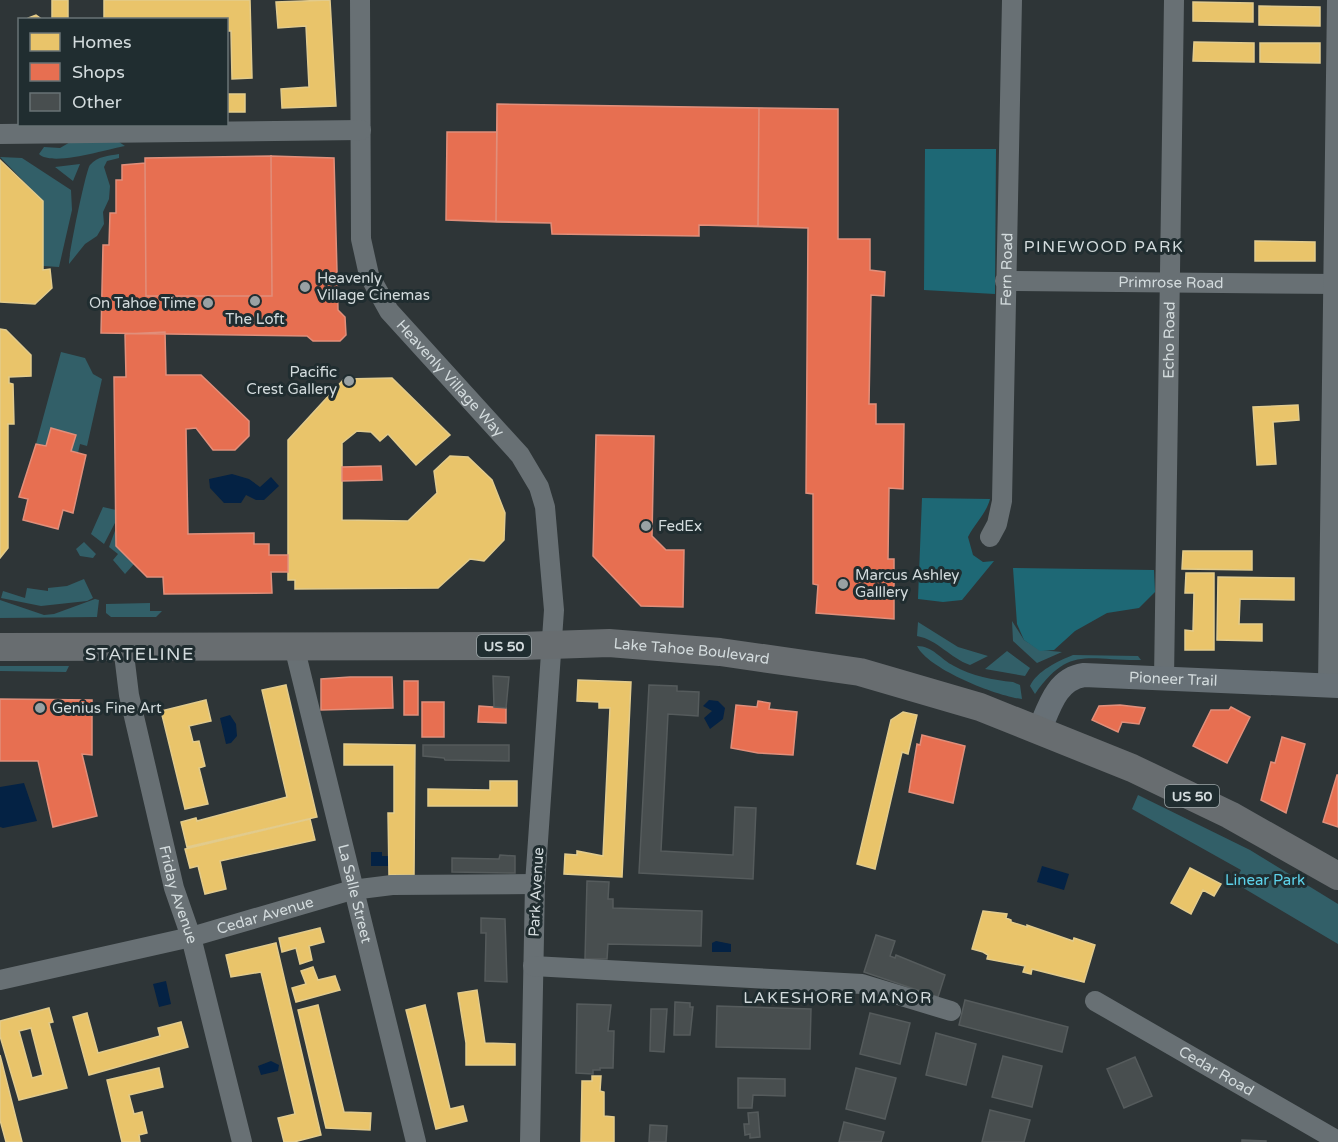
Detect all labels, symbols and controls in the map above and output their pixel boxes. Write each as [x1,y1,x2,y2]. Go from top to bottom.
legend [18,18,228,126]
text: Homes [72,31,132,53]
text: Shops [72,61,125,83]
text: Other [72,91,122,113]
street label: Fern Road [997,232,1016,306]
district label: PINEWOOD PARK [1024,237,1184,257]
place label: Heavenly Village Cinemas [317,269,430,304]
street label: Primrose Road [1118,273,1224,292]
marker: Heavenly Village Cinemas [298,280,312,294]
place label: On Tahoe Time [89,294,196,312]
marker: The Loft [248,294,262,308]
marker: On Tahoe Time [201,296,215,310]
street label: Echo Road [1159,301,1179,379]
place label: The Loft [225,310,285,328]
street label: Heavenly Village Way [392,316,508,441]
place label: Pacific Crest Gallery [246,363,337,398]
marker: Pacific Crest Gallery [342,374,356,388]
place label: FedEx [658,517,702,535]
marker: FedEx [639,519,653,533]
place label: Marcus Ashley Galllery [855,566,959,601]
marker: Marcus Ashley Galllery [836,577,850,591]
street label: Lake Tahoe Boulevard [613,634,771,668]
road number: US 50 [477,635,531,657]
district label: STATELINE [85,643,195,665]
street label: Pioneer Trail [1129,668,1218,690]
place label: Genius Fine Art [52,699,162,717]
marker: Genius Fine Art [33,701,47,715]
road number: US 50 [1165,785,1219,807]
street label: La Salle Street [334,842,376,945]
street label: Friday Avenue [155,844,201,945]
street label: Park Avenue [525,847,547,937]
park label: Linear Park [1225,871,1305,889]
street label: Cedar Avenue [215,893,316,938]
district label: LAKESHORE MANOR [743,988,933,1008]
street label: Cedar Road [1175,1042,1257,1100]

